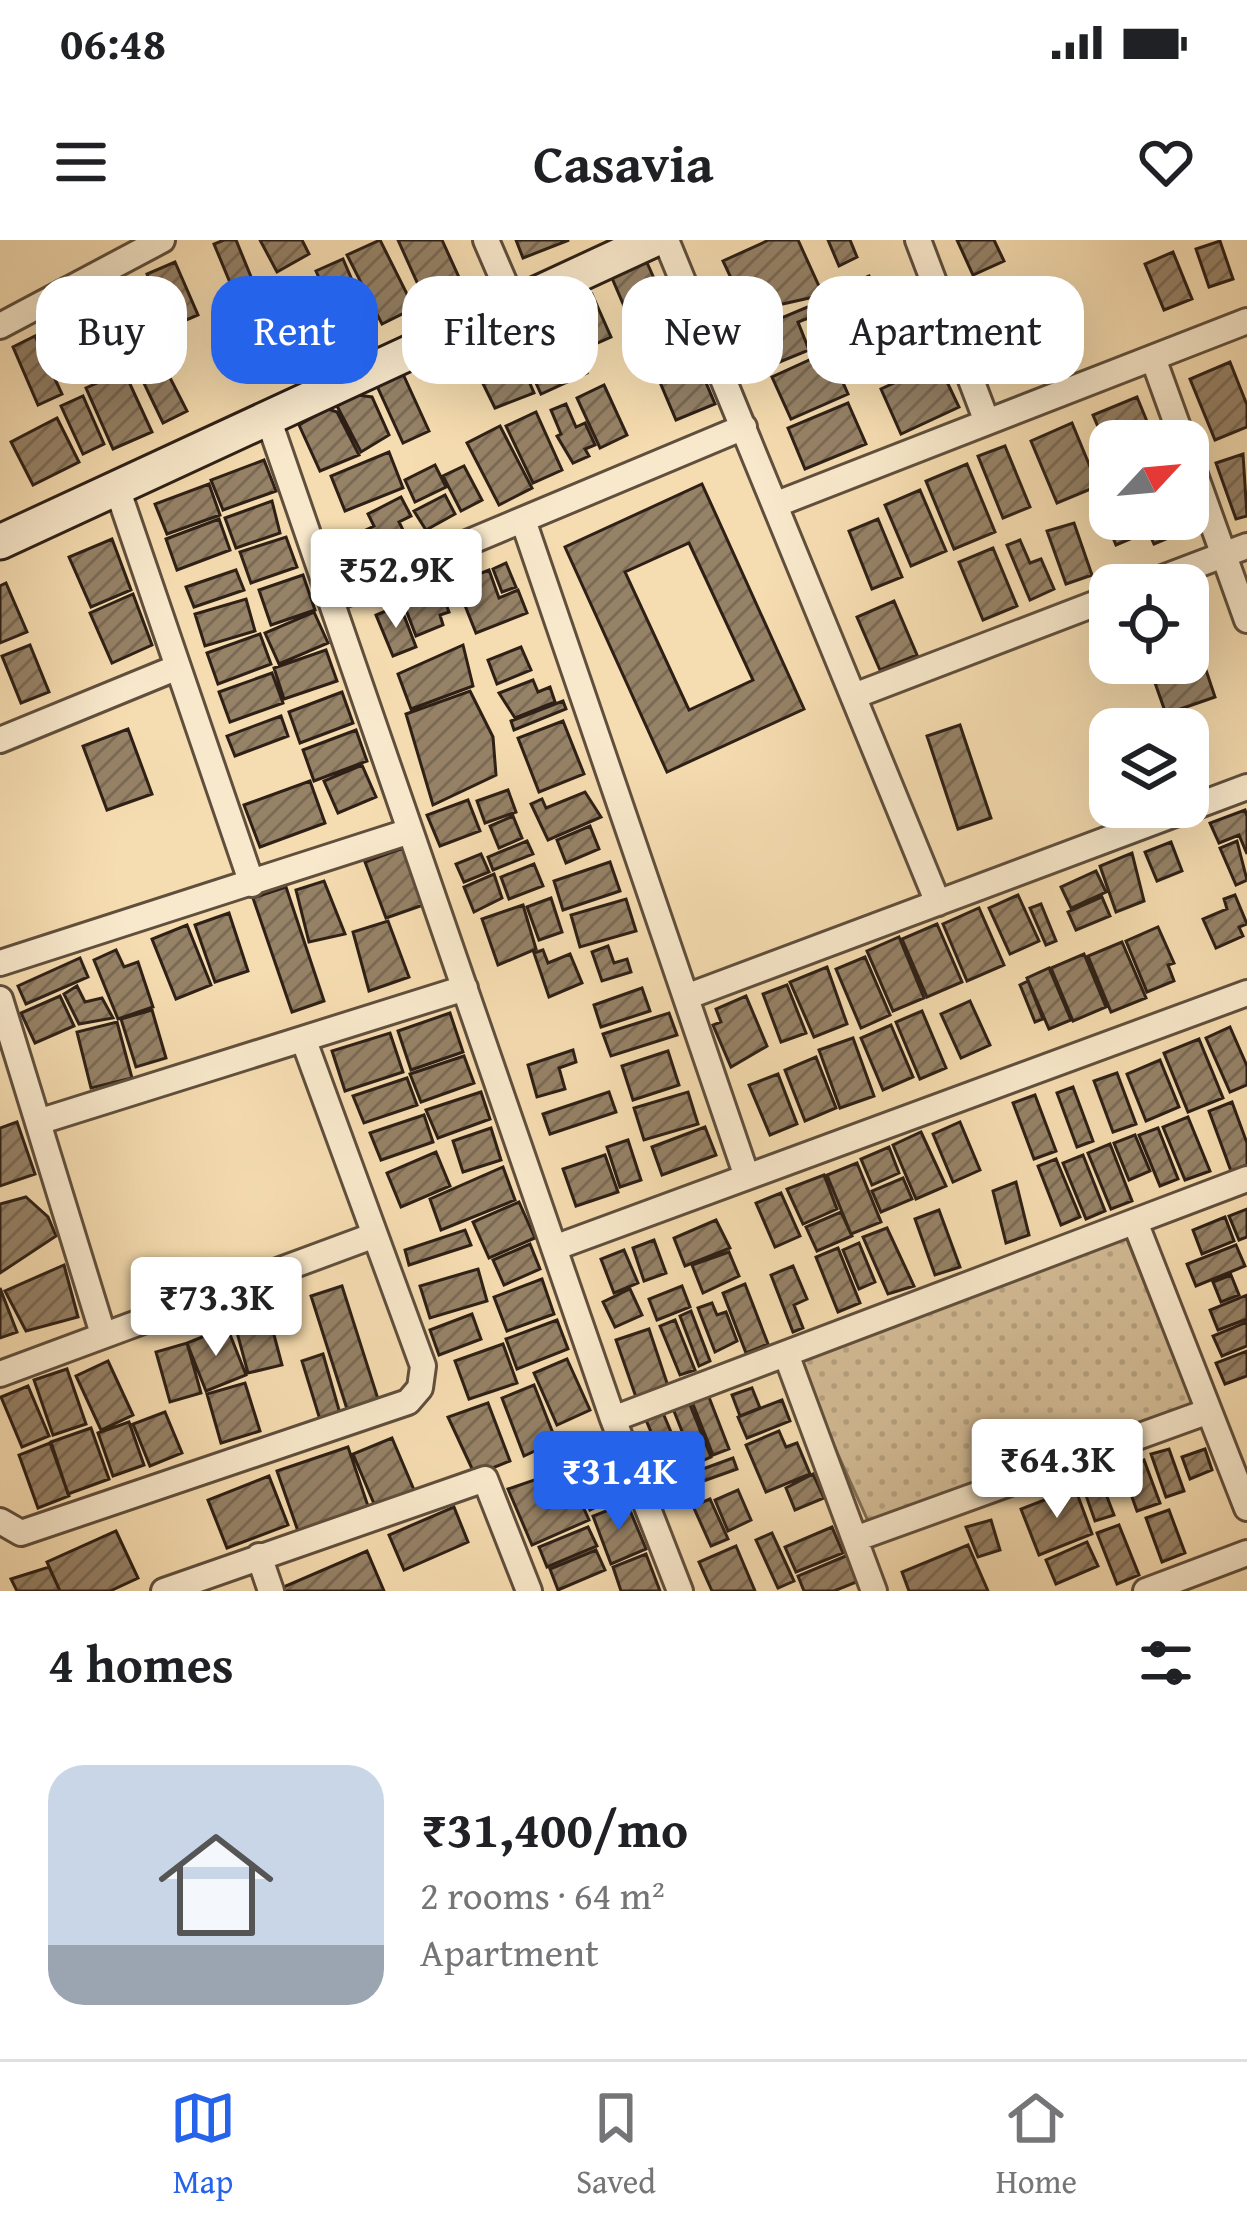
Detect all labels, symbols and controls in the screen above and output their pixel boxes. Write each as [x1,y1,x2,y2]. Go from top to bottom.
text: 06:48 [60,10,166,75]
text: Casavia [533,123,714,202]
icon: menu [48,129,114,195]
icon: heart [1133,129,1199,195]
chip: Buy [36,276,187,384]
chip: Rent [211,276,378,384]
chip: Filters [402,276,598,384]
chip: New [622,276,783,384]
chip: Apartment [807,276,1084,384]
north arrow [1089,420,1209,540]
map controls [1089,420,1209,828]
pin: ₹52.9K [298,529,494,631]
text: ₹52.9K [338,539,454,596]
button: locate [1089,564,1209,684]
button: layers [1089,708,1209,828]
pin: ₹73.3K [118,1257,314,1359]
text: ₹73.3K [158,1267,274,1324]
pin: ₹64.3K [959,1419,1155,1521]
text: ₹64.3K [999,1429,1115,1486]
pin: ₹31.4K [521,1431,717,1533]
text: ₹31.4K [561,1441,677,1498]
text: 4 homes [48,1626,234,1701]
icon: filters [1133,1630,1199,1696]
text: ₹31,400/mo [420,1791,688,1866]
icon: home [144,1813,288,1957]
text: 2 rooms · 64 m² [420,1866,665,1923]
text: Apartment [420,1923,599,1980]
tab: Map [170,2085,236,2205]
tab: Saved [576,2085,656,2205]
tab: Home [996,2085,1077,2205]

